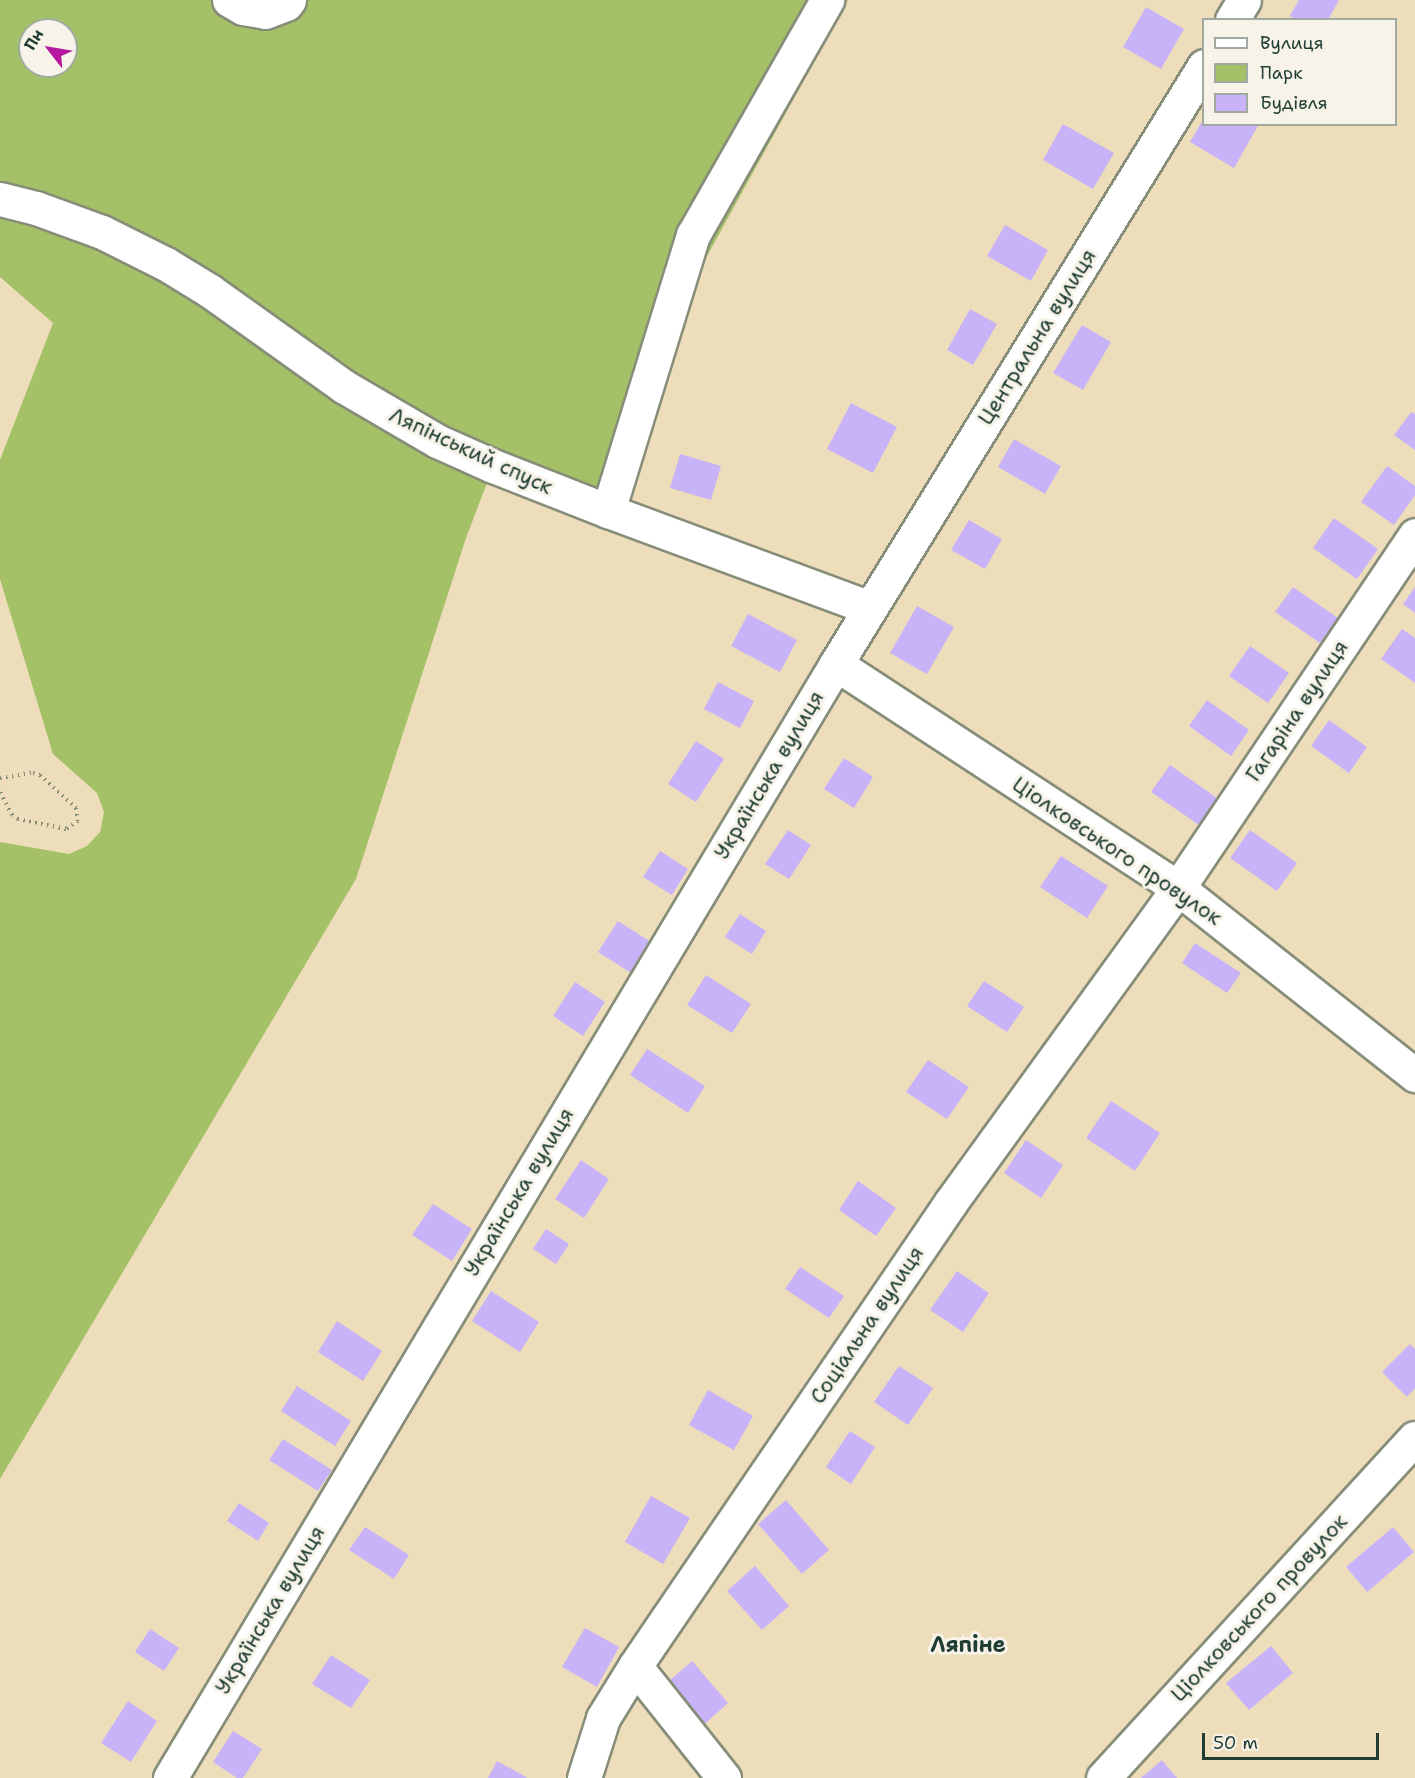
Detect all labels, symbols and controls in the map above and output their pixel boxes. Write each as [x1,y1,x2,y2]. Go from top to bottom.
north arrow [18,18,78,78]
legend [1202,18,1397,126]
text: Пн [19,25,48,54]
text: Вулиця [1260,31,1324,55]
text: Парк [1260,61,1303,85]
text: Будівля [1260,91,1328,115]
street label: Центральна вулиця [973,244,1101,430]
street label: Ляпінський спуск [385,402,557,500]
street label: Гагаріна вулиця [1240,636,1354,786]
street label: Українська вулиця [709,686,829,864]
street label: Ціолковського провулок [1008,771,1226,931]
street label: Українська вулиця [459,1103,579,1281]
street label: Соціальна вулиця [805,1241,929,1409]
street label: Ціолковського провулок [1166,1509,1352,1707]
street label: Українська вулиця [210,1521,330,1699]
district label: Ляпіне [930,1632,1006,1658]
scale bar [1205,1721,1382,1759]
text: 50 m [1213,1731,1258,1755]

